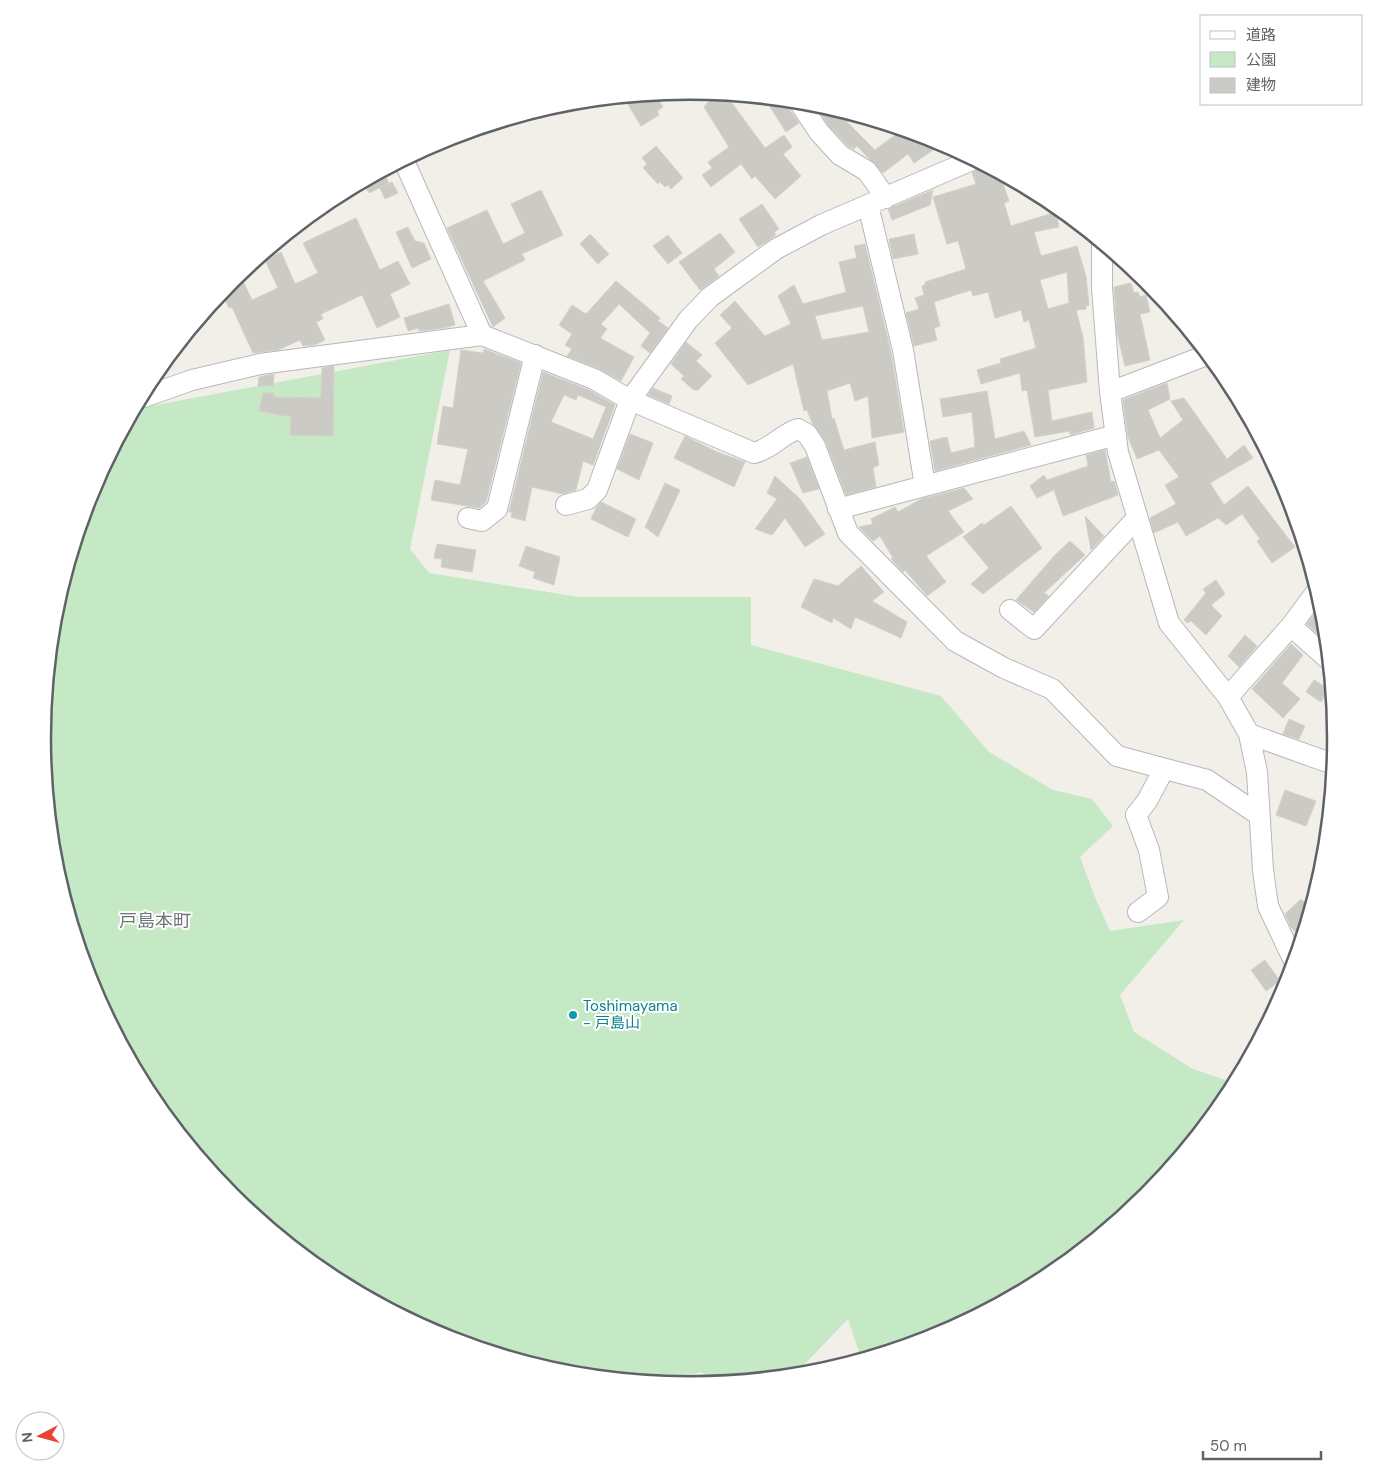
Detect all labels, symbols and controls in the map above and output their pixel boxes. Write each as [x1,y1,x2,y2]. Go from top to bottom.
legend [1200,15,1363,105]
text: 道路 [1246,25,1276,45]
text: 公園 [1246,50,1276,70]
text: 建物 [1246,75,1276,95]
district label: 戸島本町 [119,909,191,933]
place label: Toshimayama - 戸島山 [583,996,678,1033]
marker: Toshimayama - 戸島山 [567,1009,579,1021]
north arrow [15,1411,65,1461]
scale bar [1203,1428,1320,1460]
text: N [18,1431,37,1443]
text: 50 m [1210,1436,1247,1456]

